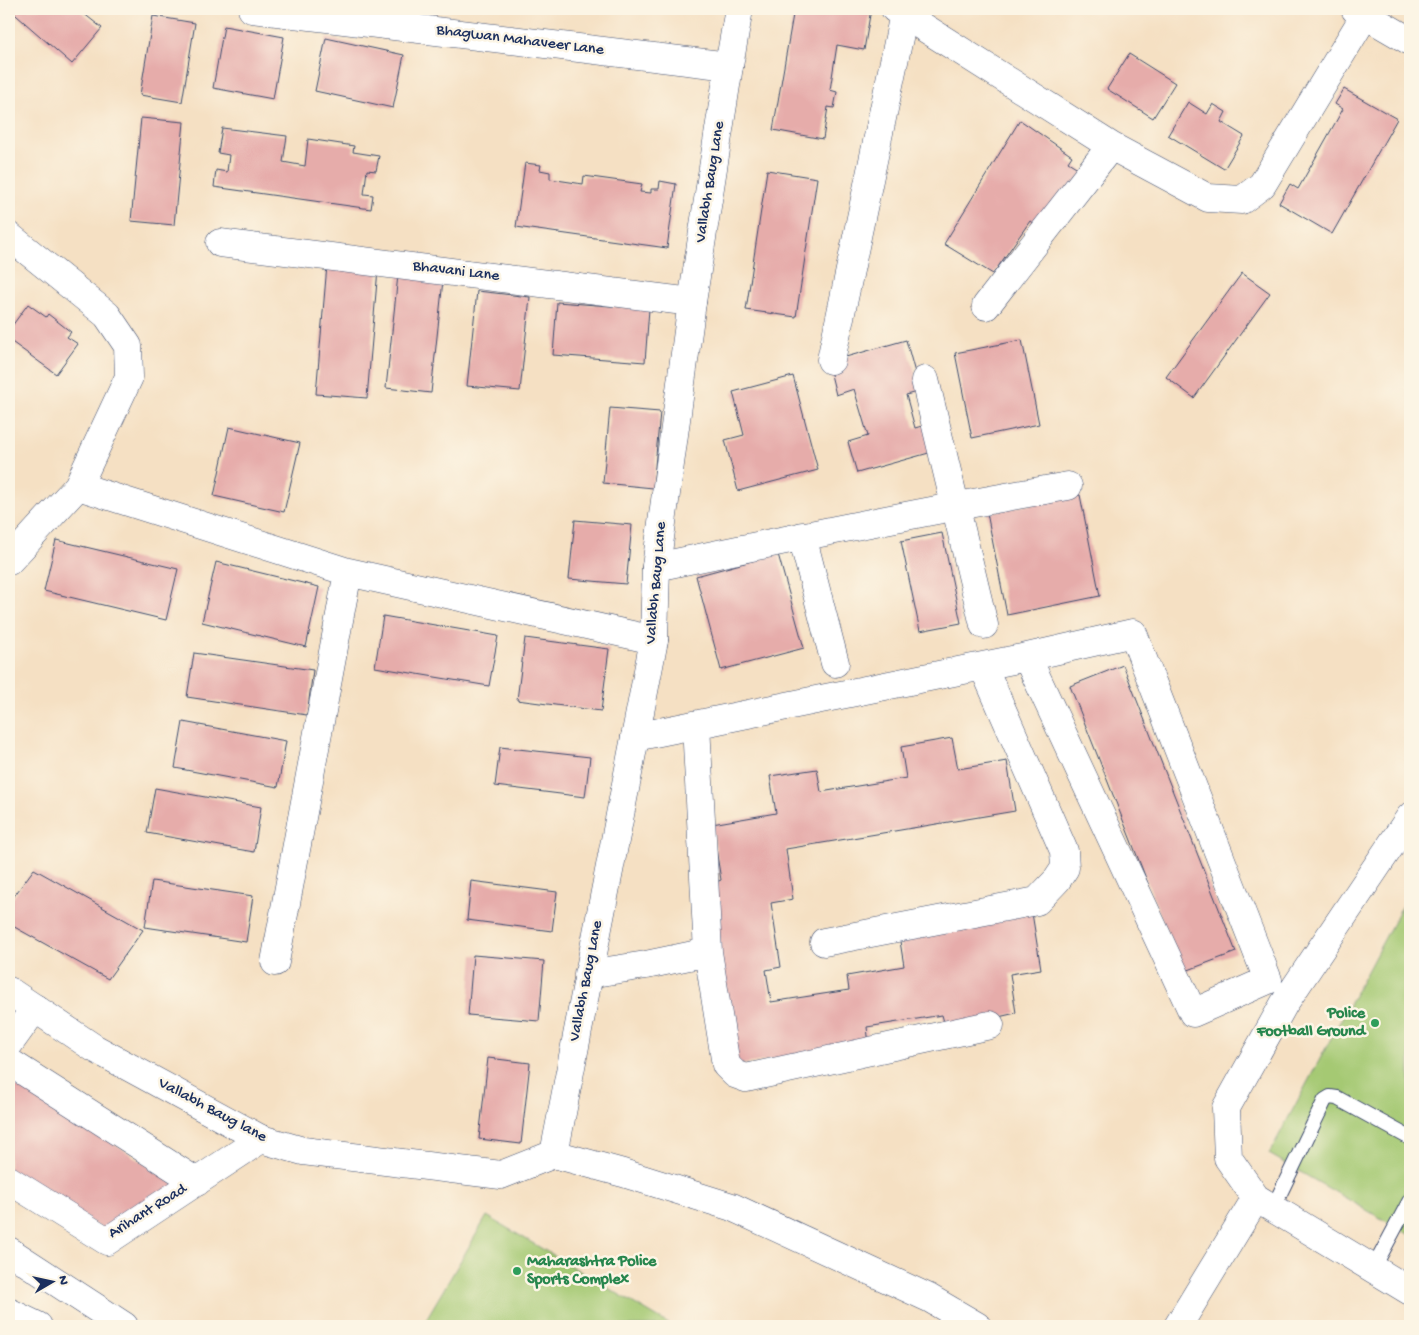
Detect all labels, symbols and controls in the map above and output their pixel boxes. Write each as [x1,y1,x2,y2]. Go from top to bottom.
street label: Bhagwan Mahaveer Lane [434,21,606,61]
street label: Vallabh Baug Lane [692,119,730,245]
street label: Bhavani Lane [411,257,501,287]
street label: Vallabh Baug Lane [642,520,672,646]
street label: Vallabh Baug Lane [566,918,608,1044]
place label: Police Football Ground [1256,1005,1367,1042]
marker: Police Football Ground [1369,1017,1381,1029]
street label: Vallabh Baug lane [154,1074,270,1148]
street label: Arihant Road [105,1180,192,1244]
place label: Maharashtra Police Sports Complex [527,1253,657,1290]
north arrow [28,1258,78,1308]
marker: Maharashtra Police Sports Complex [511,1265,523,1277]
text: N [53,1275,71,1286]

